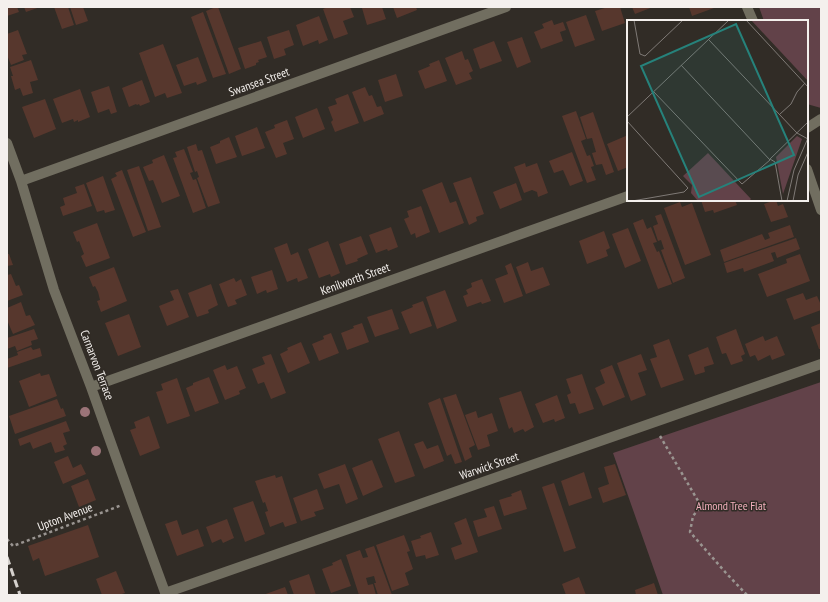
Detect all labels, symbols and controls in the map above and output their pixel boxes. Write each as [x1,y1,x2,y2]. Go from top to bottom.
inset map [627,20,808,201]
street label: Swansea Street [226,63,292,99]
street label: Kenilworth Street [318,259,392,298]
street label: Carnarvon Terrace [77,328,118,402]
street label: Warwick Street [457,448,521,483]
park label: Almond Tree Flat [696,498,767,513]
street label: Upton Avenue [35,499,94,534]

